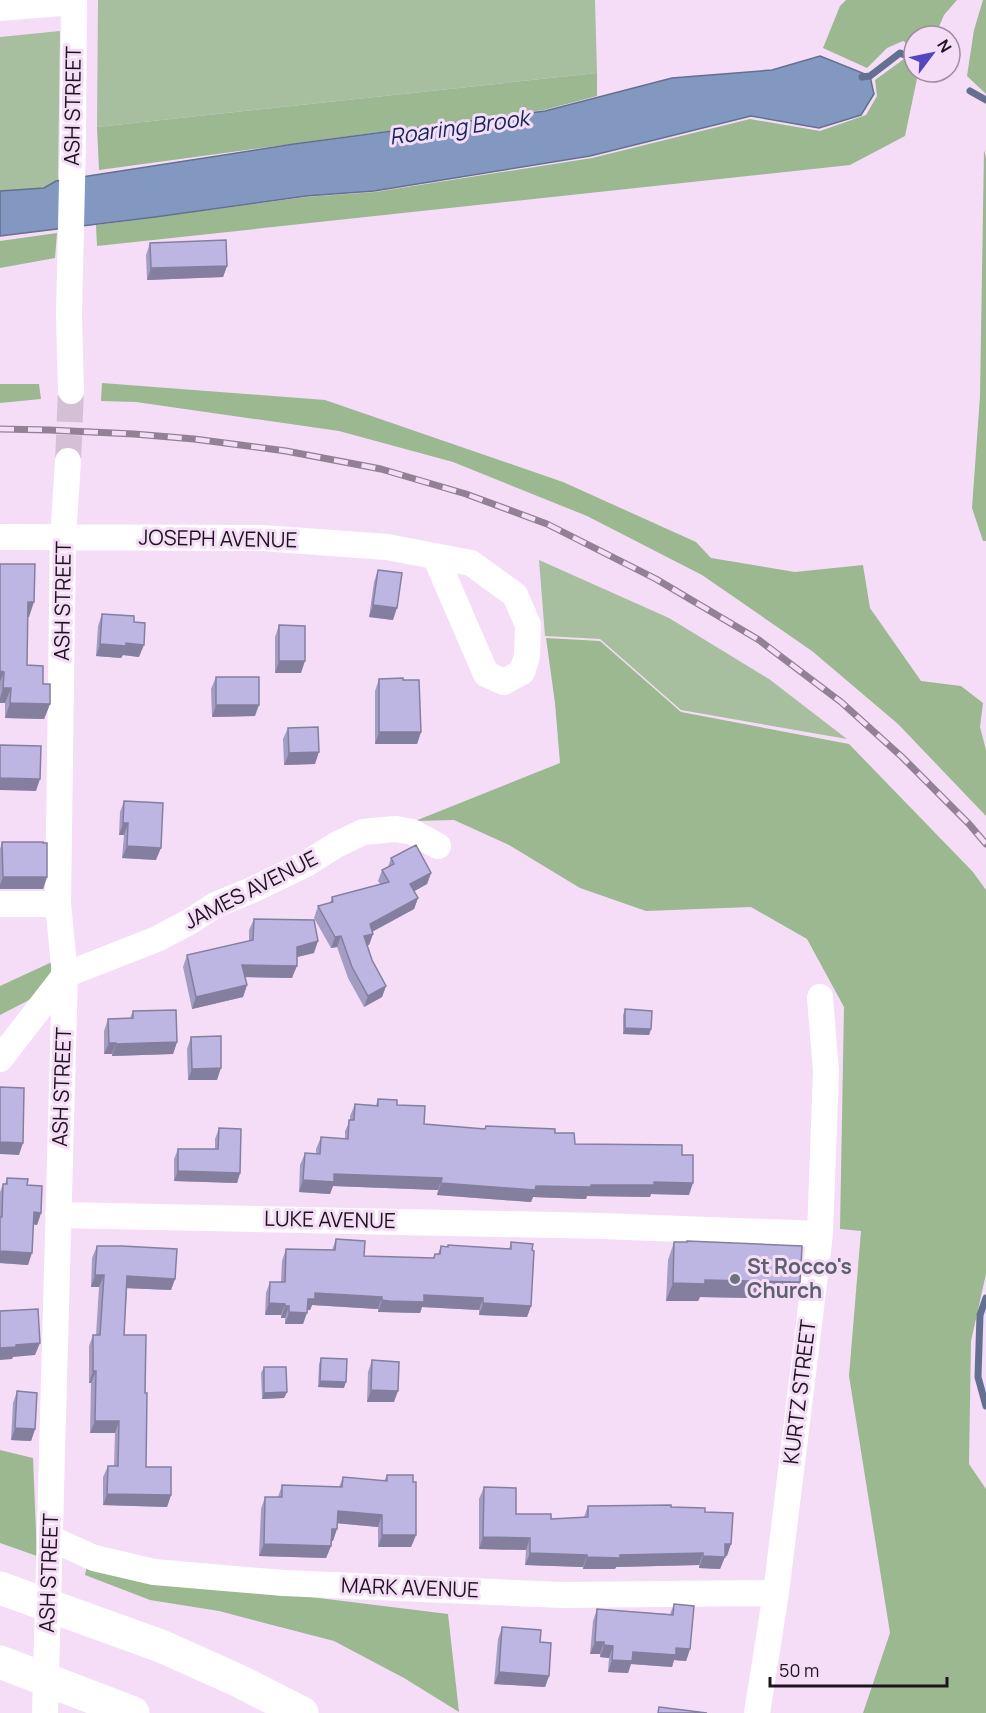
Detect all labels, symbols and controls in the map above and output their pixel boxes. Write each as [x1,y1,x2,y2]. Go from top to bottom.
north arrow [902,24,962,84]
text: N [932,35,957,57]
street label: ASH STREET [57,45,87,166]
water label: Roaring Brook [387,102,534,152]
street label: JOSEPH AVENUE [138,523,298,553]
street label: ASH STREET [47,540,77,661]
street label: JAMES AVENUE [179,843,322,935]
street label: ASH STREET [45,1026,77,1147]
street label: LUKE AVENUE [264,1204,396,1234]
place label: St Rocco's Church [747,1252,852,1304]
marker: St Rocco's Church [728,1272,742,1286]
street label: KURTZ STREET [776,1318,822,1466]
street label: ASH STREET [32,1512,64,1633]
street label: MARK AVENUE [341,1571,479,1603]
scale bar [770,1650,947,1688]
text: 50 m [779,1658,819,1682]

